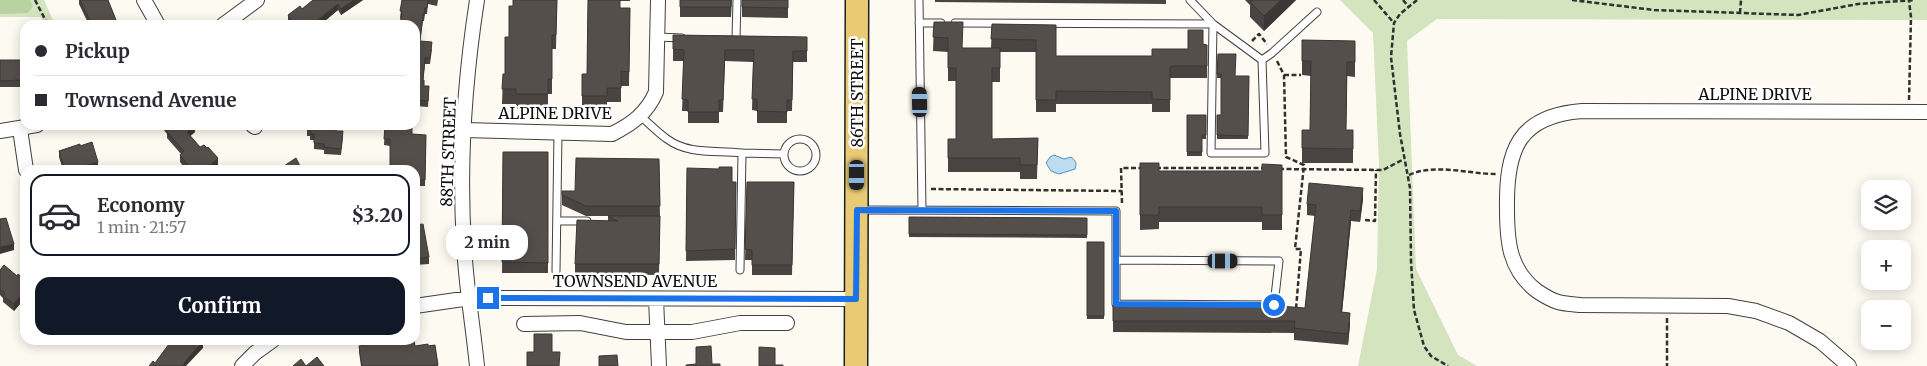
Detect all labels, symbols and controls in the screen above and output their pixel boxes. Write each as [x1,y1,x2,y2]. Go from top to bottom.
street label: 86TH STREET [847,38,867,148]
text: Pickup [65,39,130,63]
street label: ALPINE DRIVE [1697,84,1813,104]
car [912,87,927,117]
text: Townsend Avenue [65,88,236,112]
street label: 88TH STREET [436,97,460,207]
street label: ALPINE DRIVE [497,103,613,123]
car [849,160,864,190]
map controls [1861,180,1911,350]
button: layers [1861,180,1911,230]
icon: car [37,193,82,238]
text: Economy [97,193,185,217]
text: $3.20 [351,203,403,227]
text: 1 min · 21:57 [97,217,186,237]
callout: 2 min [447,226,529,260]
text: 2 min [464,232,510,252]
button: + [1861,240,1911,290]
car [1208,254,1238,269]
street label: TOWNSEND AVENUE [553,271,718,291]
button: Confirm [35,277,405,335]
route end [477,287,499,309]
route start [1263,294,1285,316]
button: − [1861,300,1911,350]

